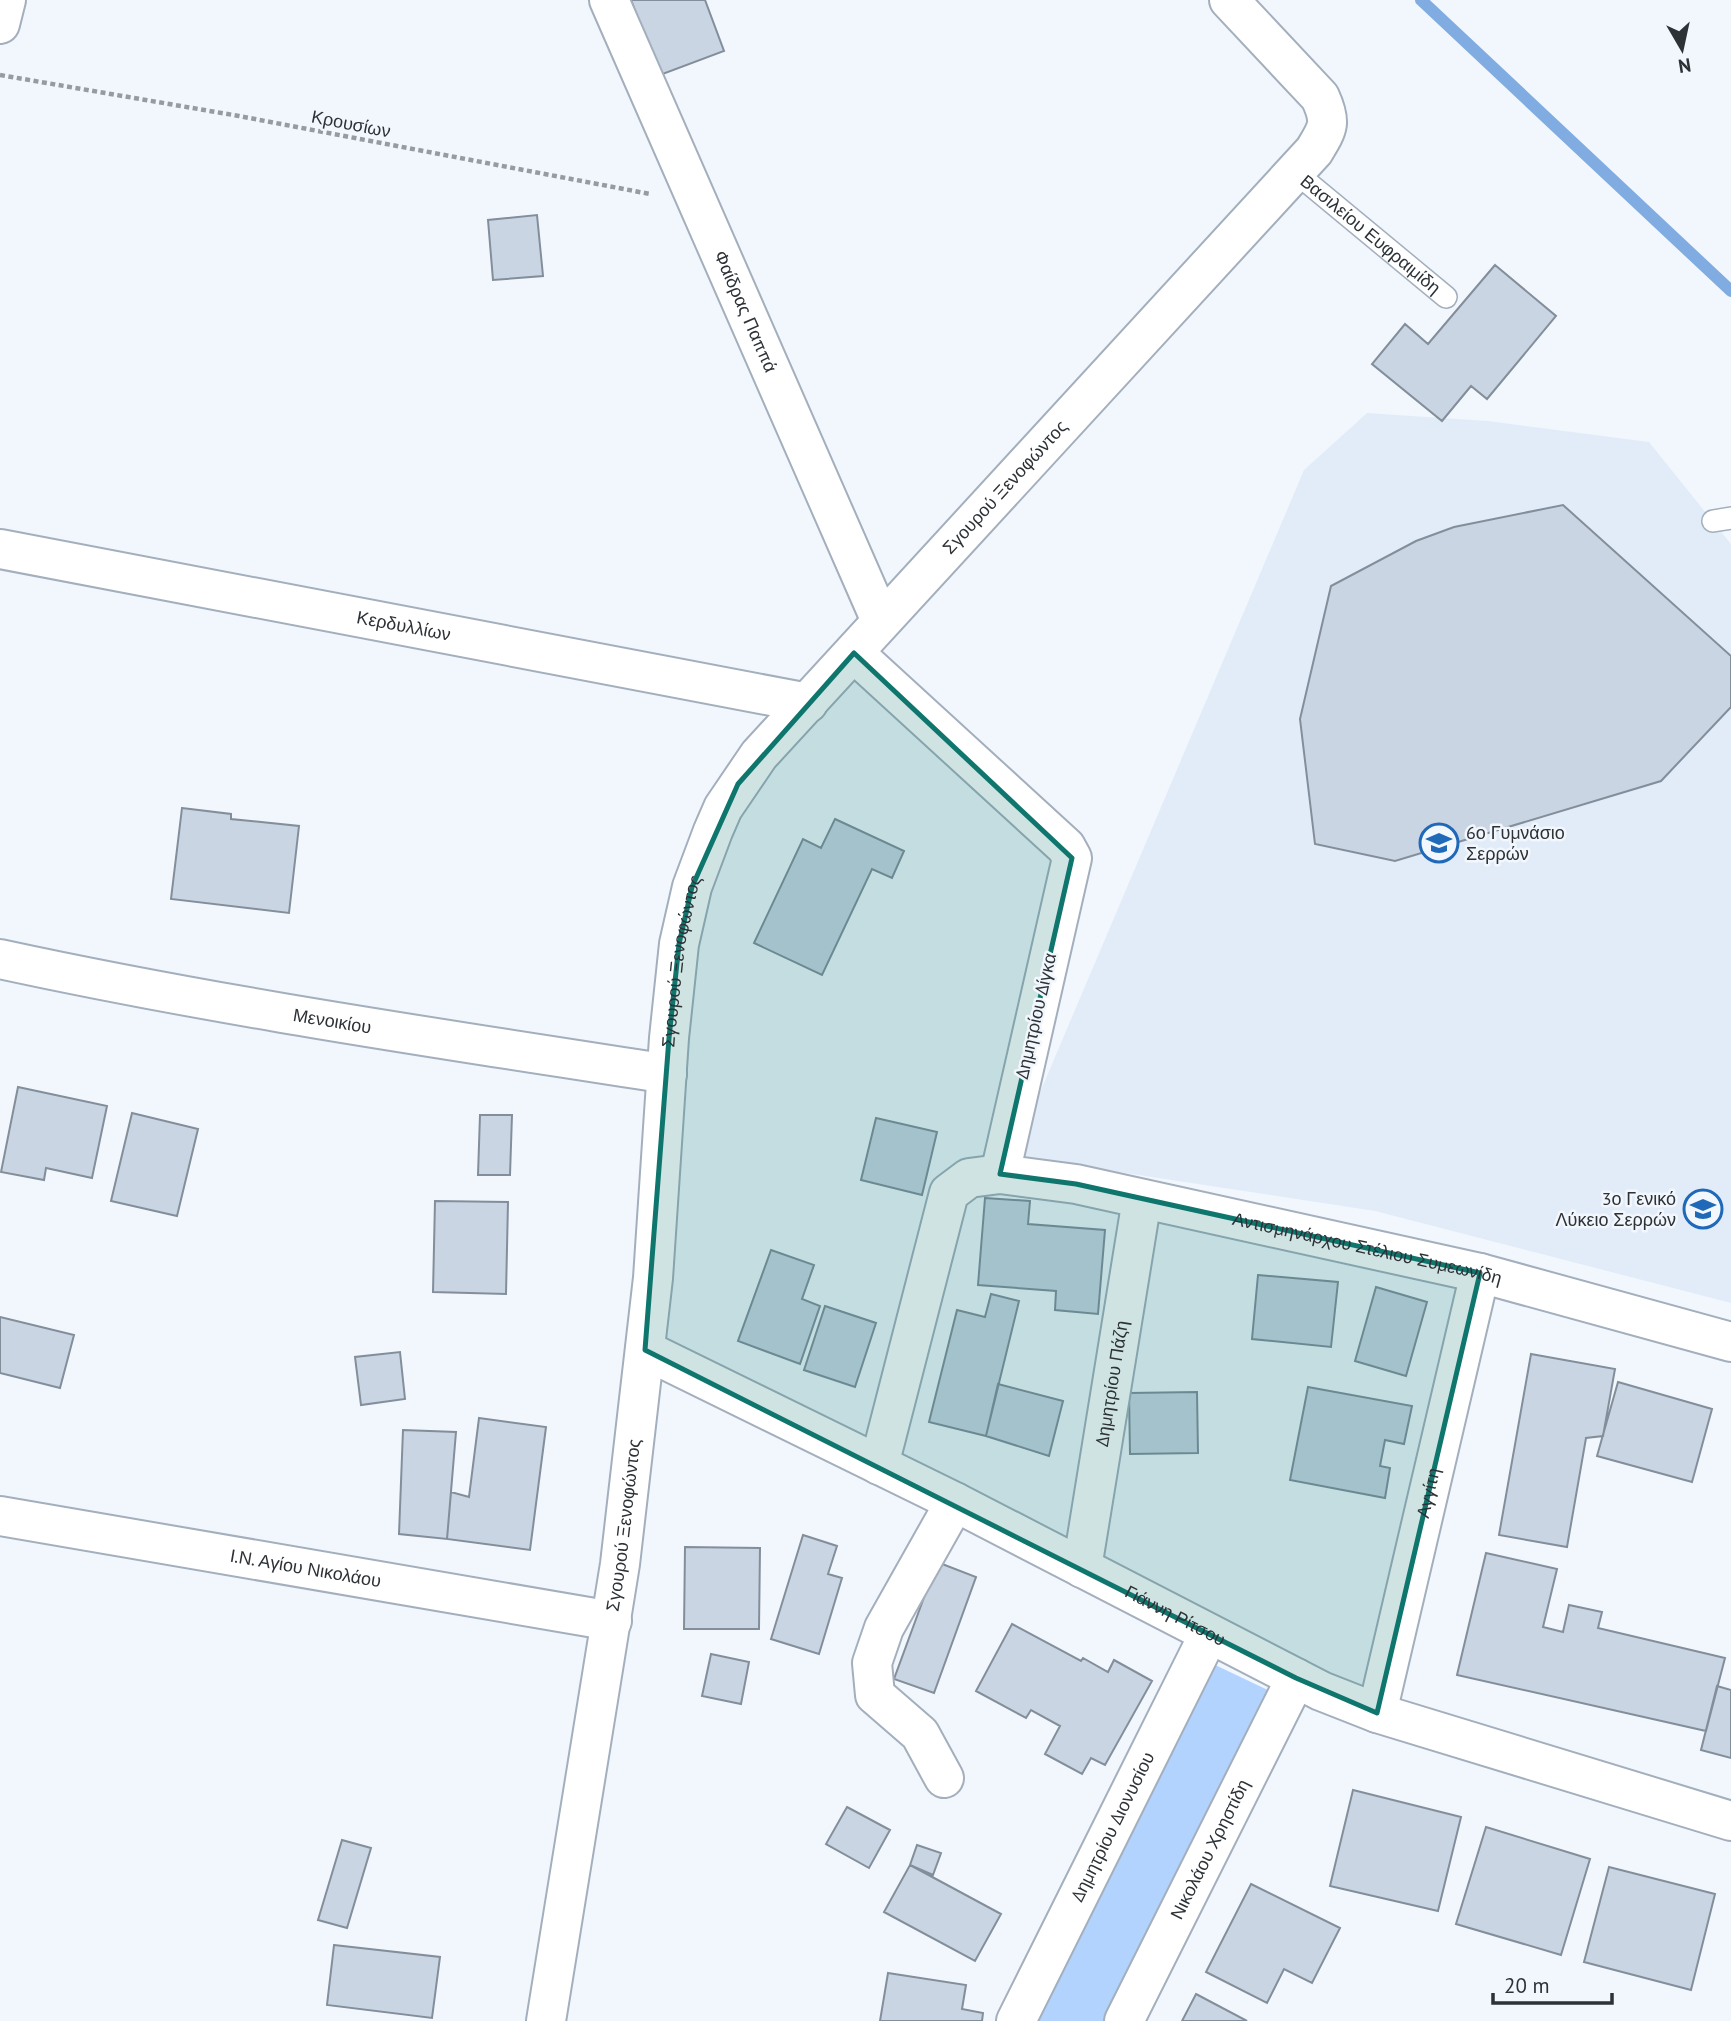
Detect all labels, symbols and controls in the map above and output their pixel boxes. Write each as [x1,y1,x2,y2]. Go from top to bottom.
north arrow [1647,14,1717,84]
text: N [1677,53,1693,79]
street label: Κρουσίων [310,105,393,142]
street label: Βασιλείου Ευφραιμίδη [1296,169,1446,299]
street label: Φαίδρας Παππά [709,247,783,376]
street label: Σγουρού Ξενοφώντος [937,415,1072,559]
street label: Κερδυλλίων [355,605,453,646]
place label: 6ο Γυμνάσιο Σερρών [1466,821,1565,865]
school or university icon: 6ο Γυμνάσιο Σερρών [1418,822,1460,864]
street label: Σγουρού Ξενοφώντος [656,872,706,1048]
street label: Δημητρίου Δίγκα [1010,951,1061,1081]
street label: Μενοικίου [291,1003,373,1039]
place label: 3ο Γενικό Λύκειο Σερρών [1556,1187,1676,1231]
school or university icon: 3ο Γενικό Λύκειο Σερρών [1682,1188,1724,1230]
street label: Αντισμηνάρχου Στέλιου Συμεωνίδη [1230,1207,1505,1289]
street label: Δημητρίου Πάζη [1090,1319,1133,1448]
street label: Σγουρού Ξενοφώντος [600,1437,645,1613]
street label: Αγγίτη [1411,1465,1445,1520]
street label: Ι.Ν. Αγίου Νικολάου [228,1544,383,1592]
street label: Γιάννη Ρίτσου [1121,1580,1230,1651]
street label: Δημητρίου Διονυσίου [1065,1748,1159,1905]
street label: Νικολάου Χρηστίδη [1165,1775,1254,1923]
scale bar [1493,1962,1612,2006]
text: 20 m [1504,1972,1550,1999]

